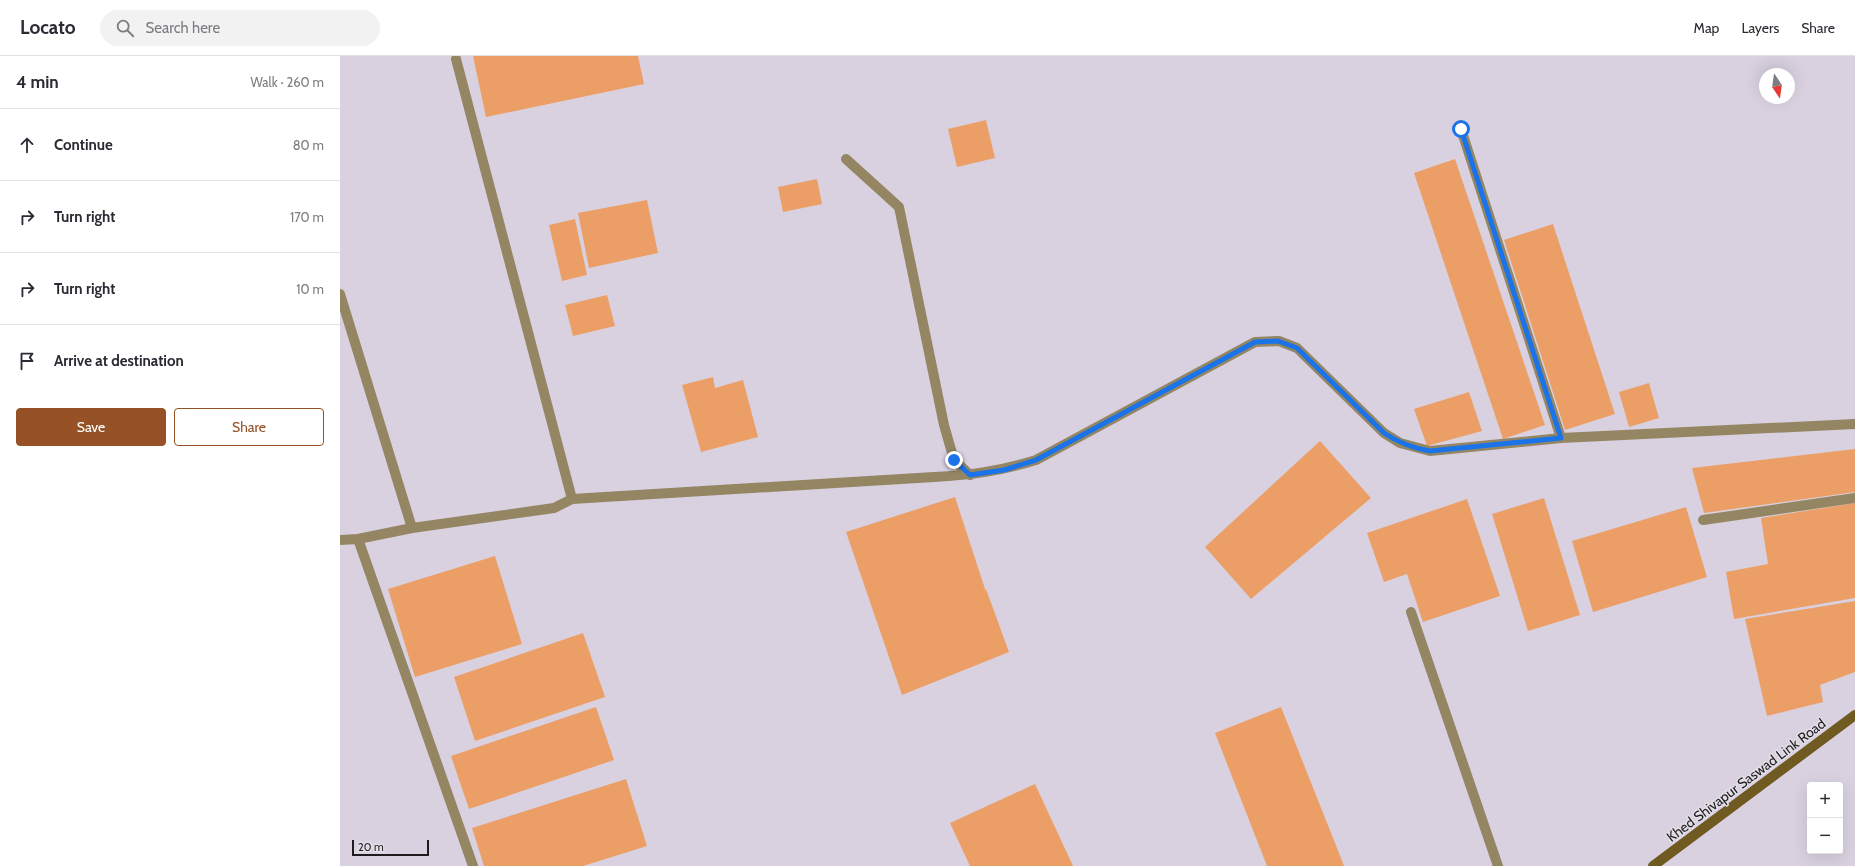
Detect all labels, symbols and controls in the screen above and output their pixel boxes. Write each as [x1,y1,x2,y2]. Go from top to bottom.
search box [100,10,380,46]
text: Locato [20,16,76,39]
icon: search [114,17,136,39]
text: Search here [146,19,220,37]
text: Map [1694,19,1719,37]
text: Layers [1741,19,1779,37]
text: Share [1801,19,1835,37]
north arrow [1759,68,1795,104]
text: 4 min [16,72,59,92]
text: Walk · 260 m [251,74,324,90]
route start [1452,120,1470,138]
icon: ahead [16,134,38,156]
text: Continue [54,136,113,154]
text: 80 m [293,137,324,153]
icon: right [16,206,38,228]
text: Turn right [54,208,115,226]
text: 170 m [290,209,324,225]
icon: right [16,278,38,300]
text: Turn right [54,280,115,298]
text: 10 m [296,281,324,297]
icon: arrive [16,350,38,372]
text: Arrive at destination [54,352,184,370]
button: Save [16,408,166,446]
button: Share [174,408,324,446]
route end [945,451,963,469]
street label: Khed Shivapur Saswad Link Road [1663,714,1829,846]
map controls [1807,782,1843,854]
button: + [1807,782,1843,818]
button: − [1807,818,1843,854]
scale bar [352,838,429,857]
text: 20 m [358,840,384,854]

